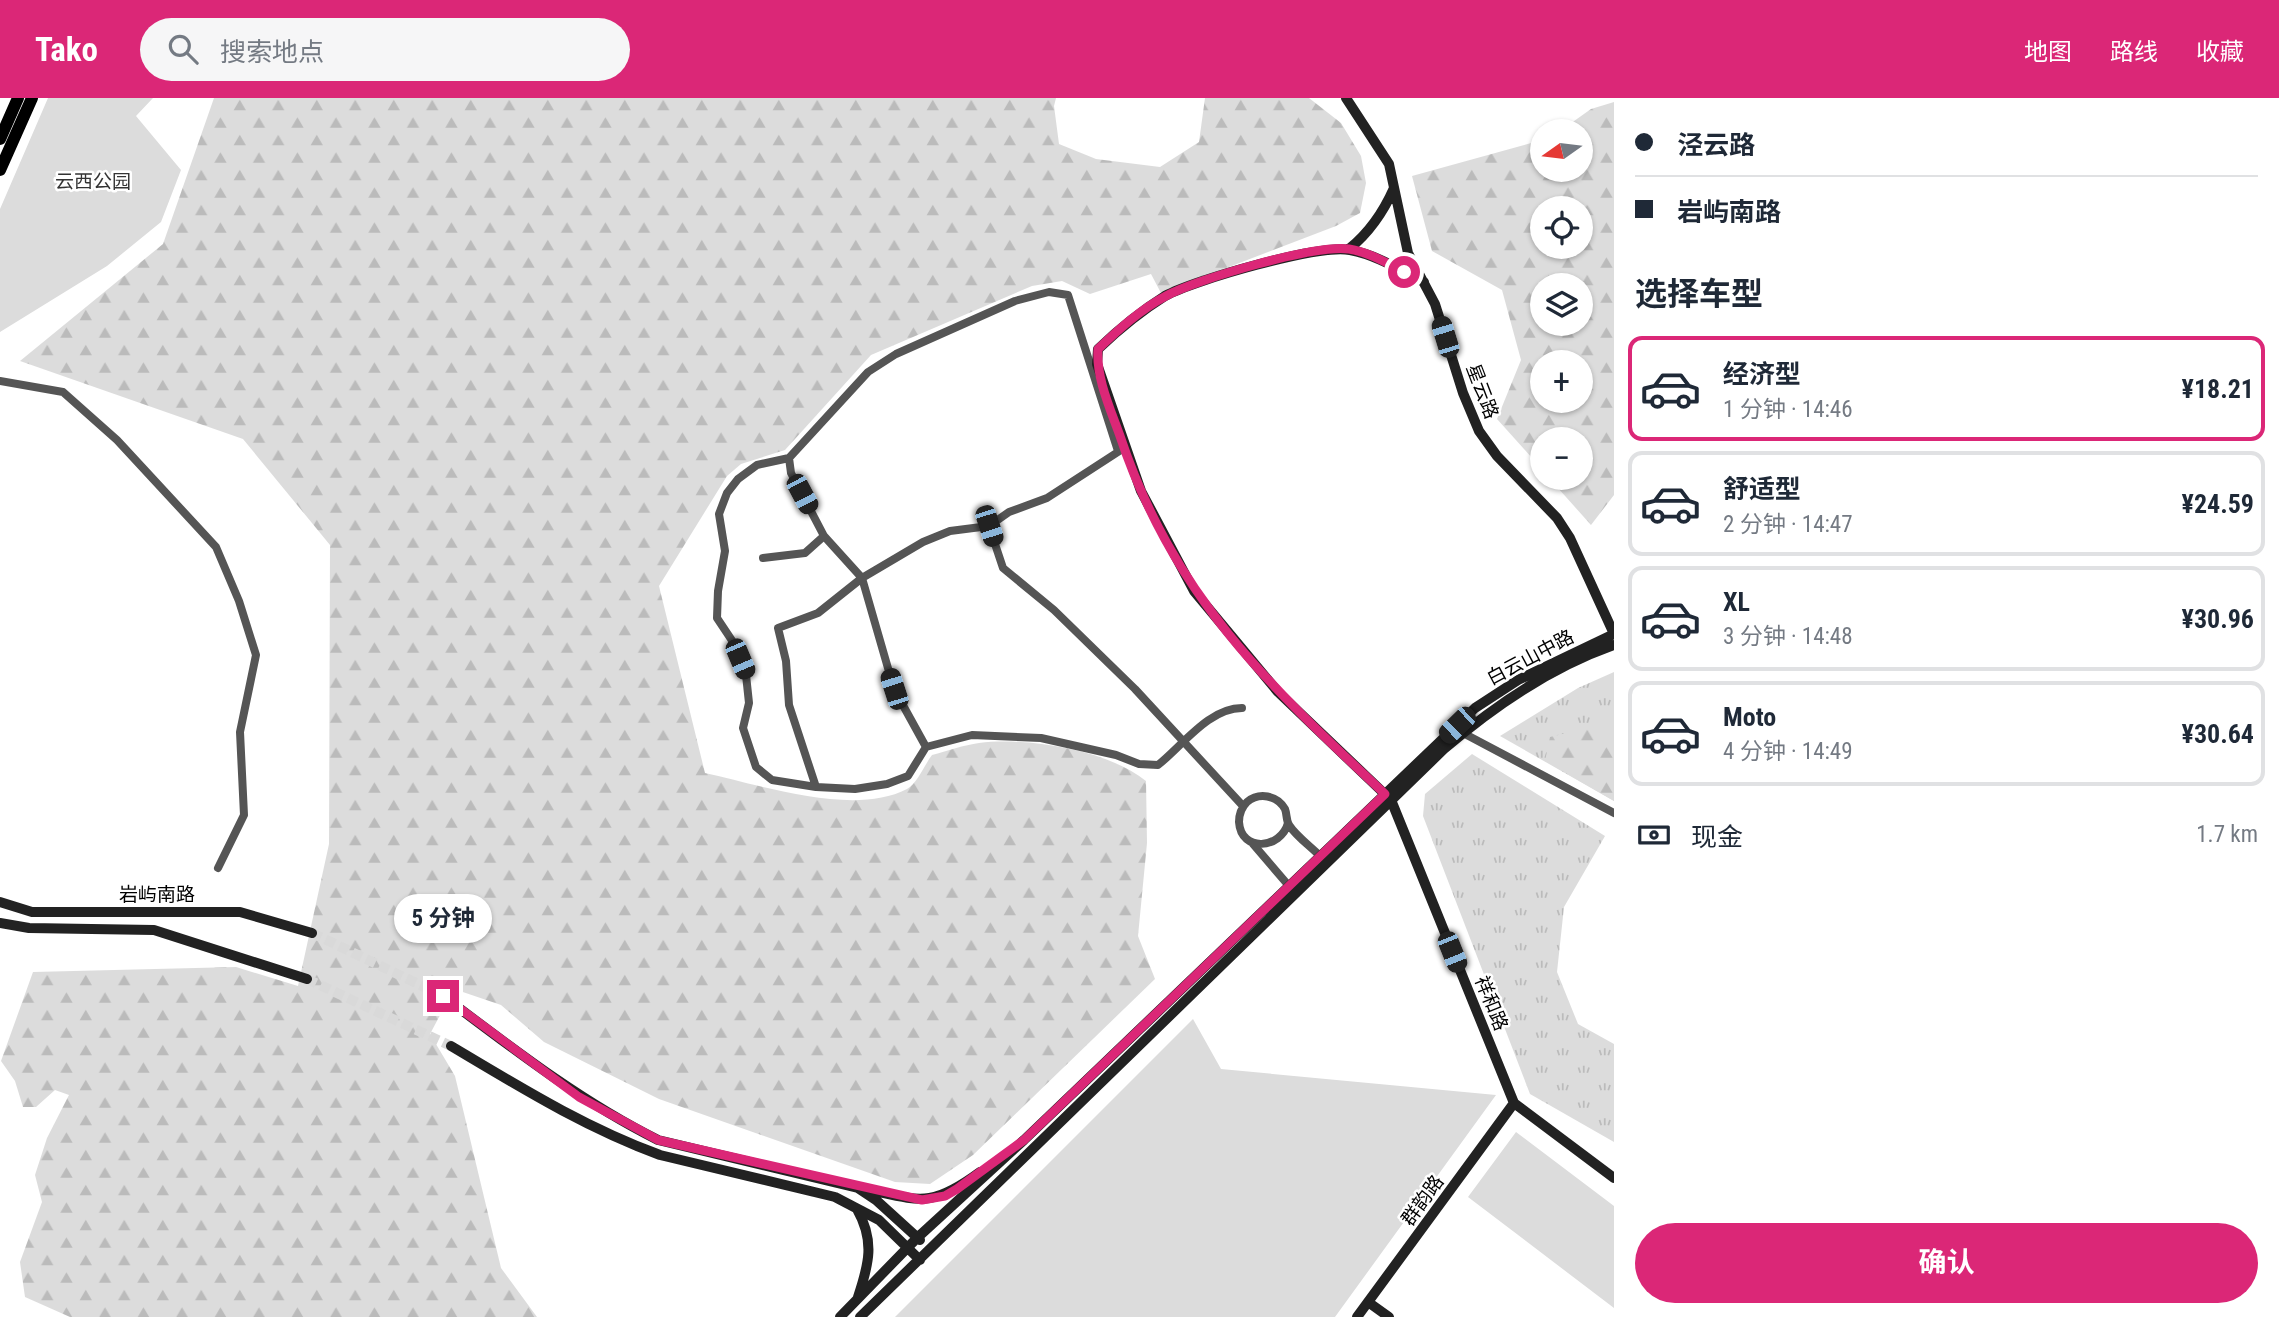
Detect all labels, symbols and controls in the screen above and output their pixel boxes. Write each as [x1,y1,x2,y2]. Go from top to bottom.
search box [140,18,630,81]
text: Tako [35,30,98,69]
icon: search [164,30,202,68]
text: 搜索地点 [220,37,324,67]
text: 地图 [2024,38,2072,66]
text: 路线 [2110,38,2158,66]
text: 收藏 [2196,38,2244,66]
north arrow [1530,119,1592,182]
map controls [1530,119,1593,490]
text: 泾云路 [1677,130,1755,160]
park label: 云西公园 [55,170,131,193]
button: locate [1530,196,1593,259]
text: 岩屿南路 [1677,197,1781,227]
route start [1388,256,1420,288]
button: layers [1530,273,1593,336]
text: 选择车型 [1635,275,1763,313]
car [1429,314,1462,360]
button: + [1530,350,1593,413]
icon: car [1639,357,1702,420]
text: 经济型 [1723,359,1801,389]
street label: 星云路 [1462,360,1503,422]
text: ¥18.21 [2182,374,2254,404]
text: 1 分钟 · 14:46 [1723,396,1853,423]
button: − [1530,427,1593,490]
car [783,471,822,517]
icon: car [1639,472,1702,535]
text: 舒适型 [1723,474,1801,504]
text: ¥24.59 [2182,489,2254,519]
car [973,503,1006,549]
text: 2 分钟 · 14:47 [1723,511,1853,538]
icon: car [1639,587,1702,650]
text: XL [1723,587,1750,617]
text: ¥30.96 [2182,604,2254,634]
text: 3 分钟 · 14:48 [1723,623,1853,650]
street label: 白云山中路 [1483,625,1578,690]
car [723,636,758,682]
car [878,666,911,712]
icon: car [1639,702,1702,765]
text: Moto [1723,702,1776,732]
car [1435,703,1480,747]
text: ¥30.64 [2182,719,2254,749]
text: 4 分钟 · 14:49 [1723,738,1853,765]
icon: cash [1635,816,1673,854]
text: 1.7 km [2196,821,2258,848]
text: 现金 [1691,822,1743,852]
street label: 岩屿南路 [119,883,195,906]
callout: 5 分钟 [394,894,492,944]
text: 5 分钟 [412,905,474,932]
car [1435,929,1470,975]
street label: 祥和路 [1470,972,1513,1034]
route end [427,980,459,1012]
street label: 群韵路 [1396,1170,1448,1230]
button: 确认 [1635,1223,2258,1303]

